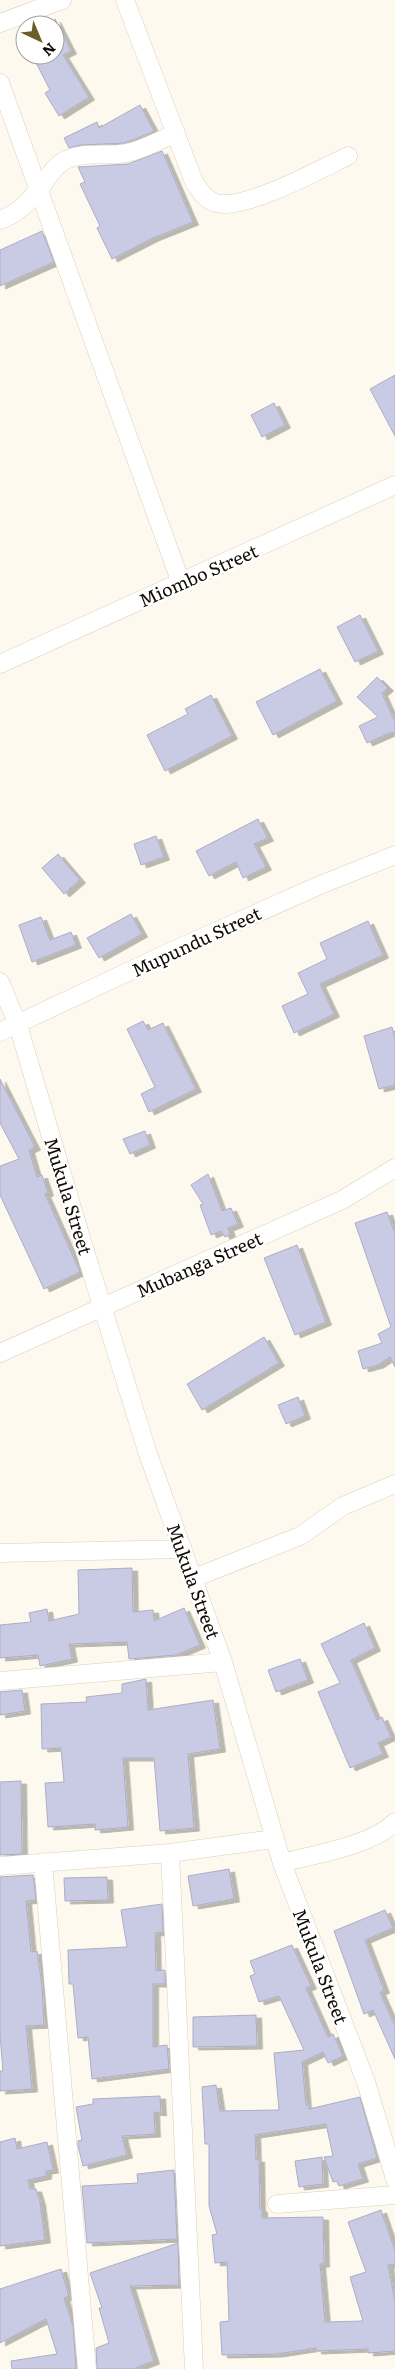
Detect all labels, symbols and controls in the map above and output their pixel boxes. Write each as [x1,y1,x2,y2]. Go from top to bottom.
north arrow [15,15,65,65]
text: N [38,39,61,62]
street label: Miombo Street [134,536,262,613]
street label: Mupundu Street [127,899,266,983]
street label: Mukula Street [38,1134,100,1259]
street label: Mubanga Street [132,1224,267,1304]
street label: Mukula Street [161,1519,228,1643]
street label: Mukula Street [287,1904,356,2028]

